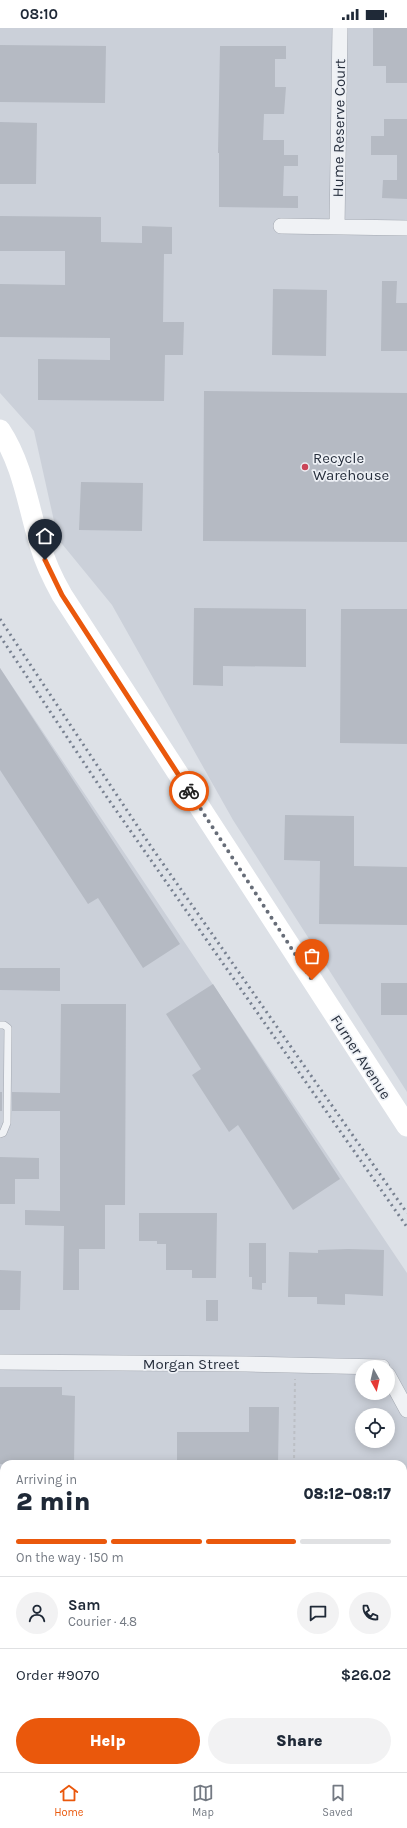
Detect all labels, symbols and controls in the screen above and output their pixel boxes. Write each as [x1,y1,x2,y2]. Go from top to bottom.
text: 08:10 [20,5,58,23]
street label: Hume Reserve Court [329,58,349,197]
place label: Recycle Warehouse [313,449,389,484]
marker: Recycle Warehouse [300,462,310,472]
pin [28,519,62,560]
icon: home [34,525,56,547]
courier [169,771,209,811]
icon: bike [178,780,200,802]
pin [295,939,329,980]
icon: bag [301,945,323,967]
street label: Furner Avenue [327,1011,395,1103]
street label: Morgan Street [143,1355,240,1373]
north arrow [355,1360,395,1400]
map controls [355,1360,395,1448]
button: locate [355,1408,395,1448]
text: Arriving in [16,1472,77,1487]
text: 08:12–08:17 [303,1485,391,1503]
text: 2 min [16,1486,91,1517]
text: On the way · 150 m [16,1550,124,1565]
button: person [16,1592,58,1634]
button: chat [297,1592,339,1634]
button: phone [349,1592,391,1634]
text: Sam [68,1596,101,1614]
text: Courier · 4.8 [68,1614,137,1629]
text: Order #9070 [16,1666,100,1684]
text: $26.02 [341,1666,391,1684]
button: Help [16,1718,200,1764]
button: Share [208,1718,391,1764]
tab: Home [54,1782,84,1819]
tab: Map [192,1782,214,1819]
tab: Saved [322,1782,353,1819]

